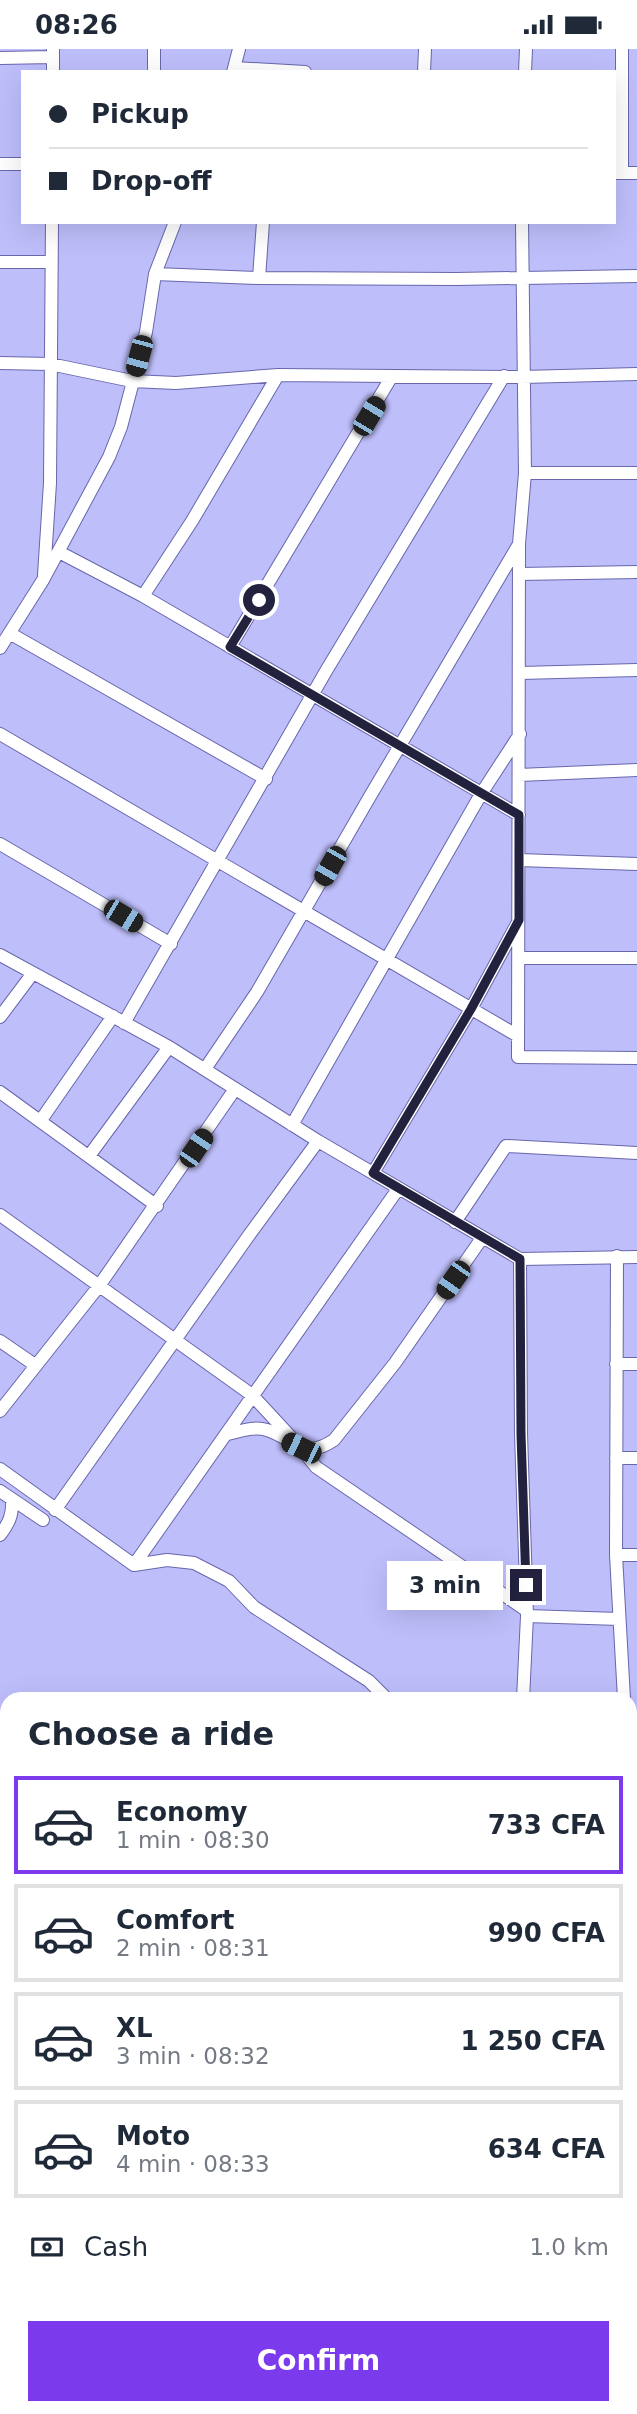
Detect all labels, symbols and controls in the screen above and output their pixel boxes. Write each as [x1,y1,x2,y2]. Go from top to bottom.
text: 08:26 [35,10,118,40]
text: Pickup [91,99,189,129]
text: Drop-off [91,166,212,196]
car [124,333,155,379]
car [350,393,389,439]
route start [243,584,275,616]
car [311,843,350,889]
car [100,896,147,936]
car [176,1125,217,1171]
car [433,1257,474,1303]
car [278,1429,325,1467]
callout: 3 min [386,1561,502,1609]
route end [510,1569,542,1601]
text: 3 min [409,1572,481,1598]
text: Choose a ride [28,1715,274,1753]
icon: car [32,1794,95,1857]
text: Economy [116,1797,247,1827]
text: 733 CFA [488,1810,605,1840]
text: 1 min · 08:30 [116,1827,270,1853]
icon: car [32,1902,95,1965]
text: Comfort [116,1905,234,1935]
text: 990 CFA [488,1918,605,1948]
text: 2 min · 08:31 [116,1935,270,1961]
icon: car [32,2010,95,2073]
text: XL [116,2013,153,2043]
text: 1 250 CFA [461,2026,605,2056]
text: 3 min · 08:32 [116,2043,270,2069]
icon: car [32,2118,95,2181]
text: Moto [116,2121,190,2151]
text: 634 CFA [488,2134,605,2164]
text: 4 min · 08:33 [116,2151,270,2177]
icon: cash [28,2228,66,2266]
text: Cash [84,2232,148,2262]
text: 1.0 km [529,2234,609,2260]
button: Confirm [28,2321,609,2401]

